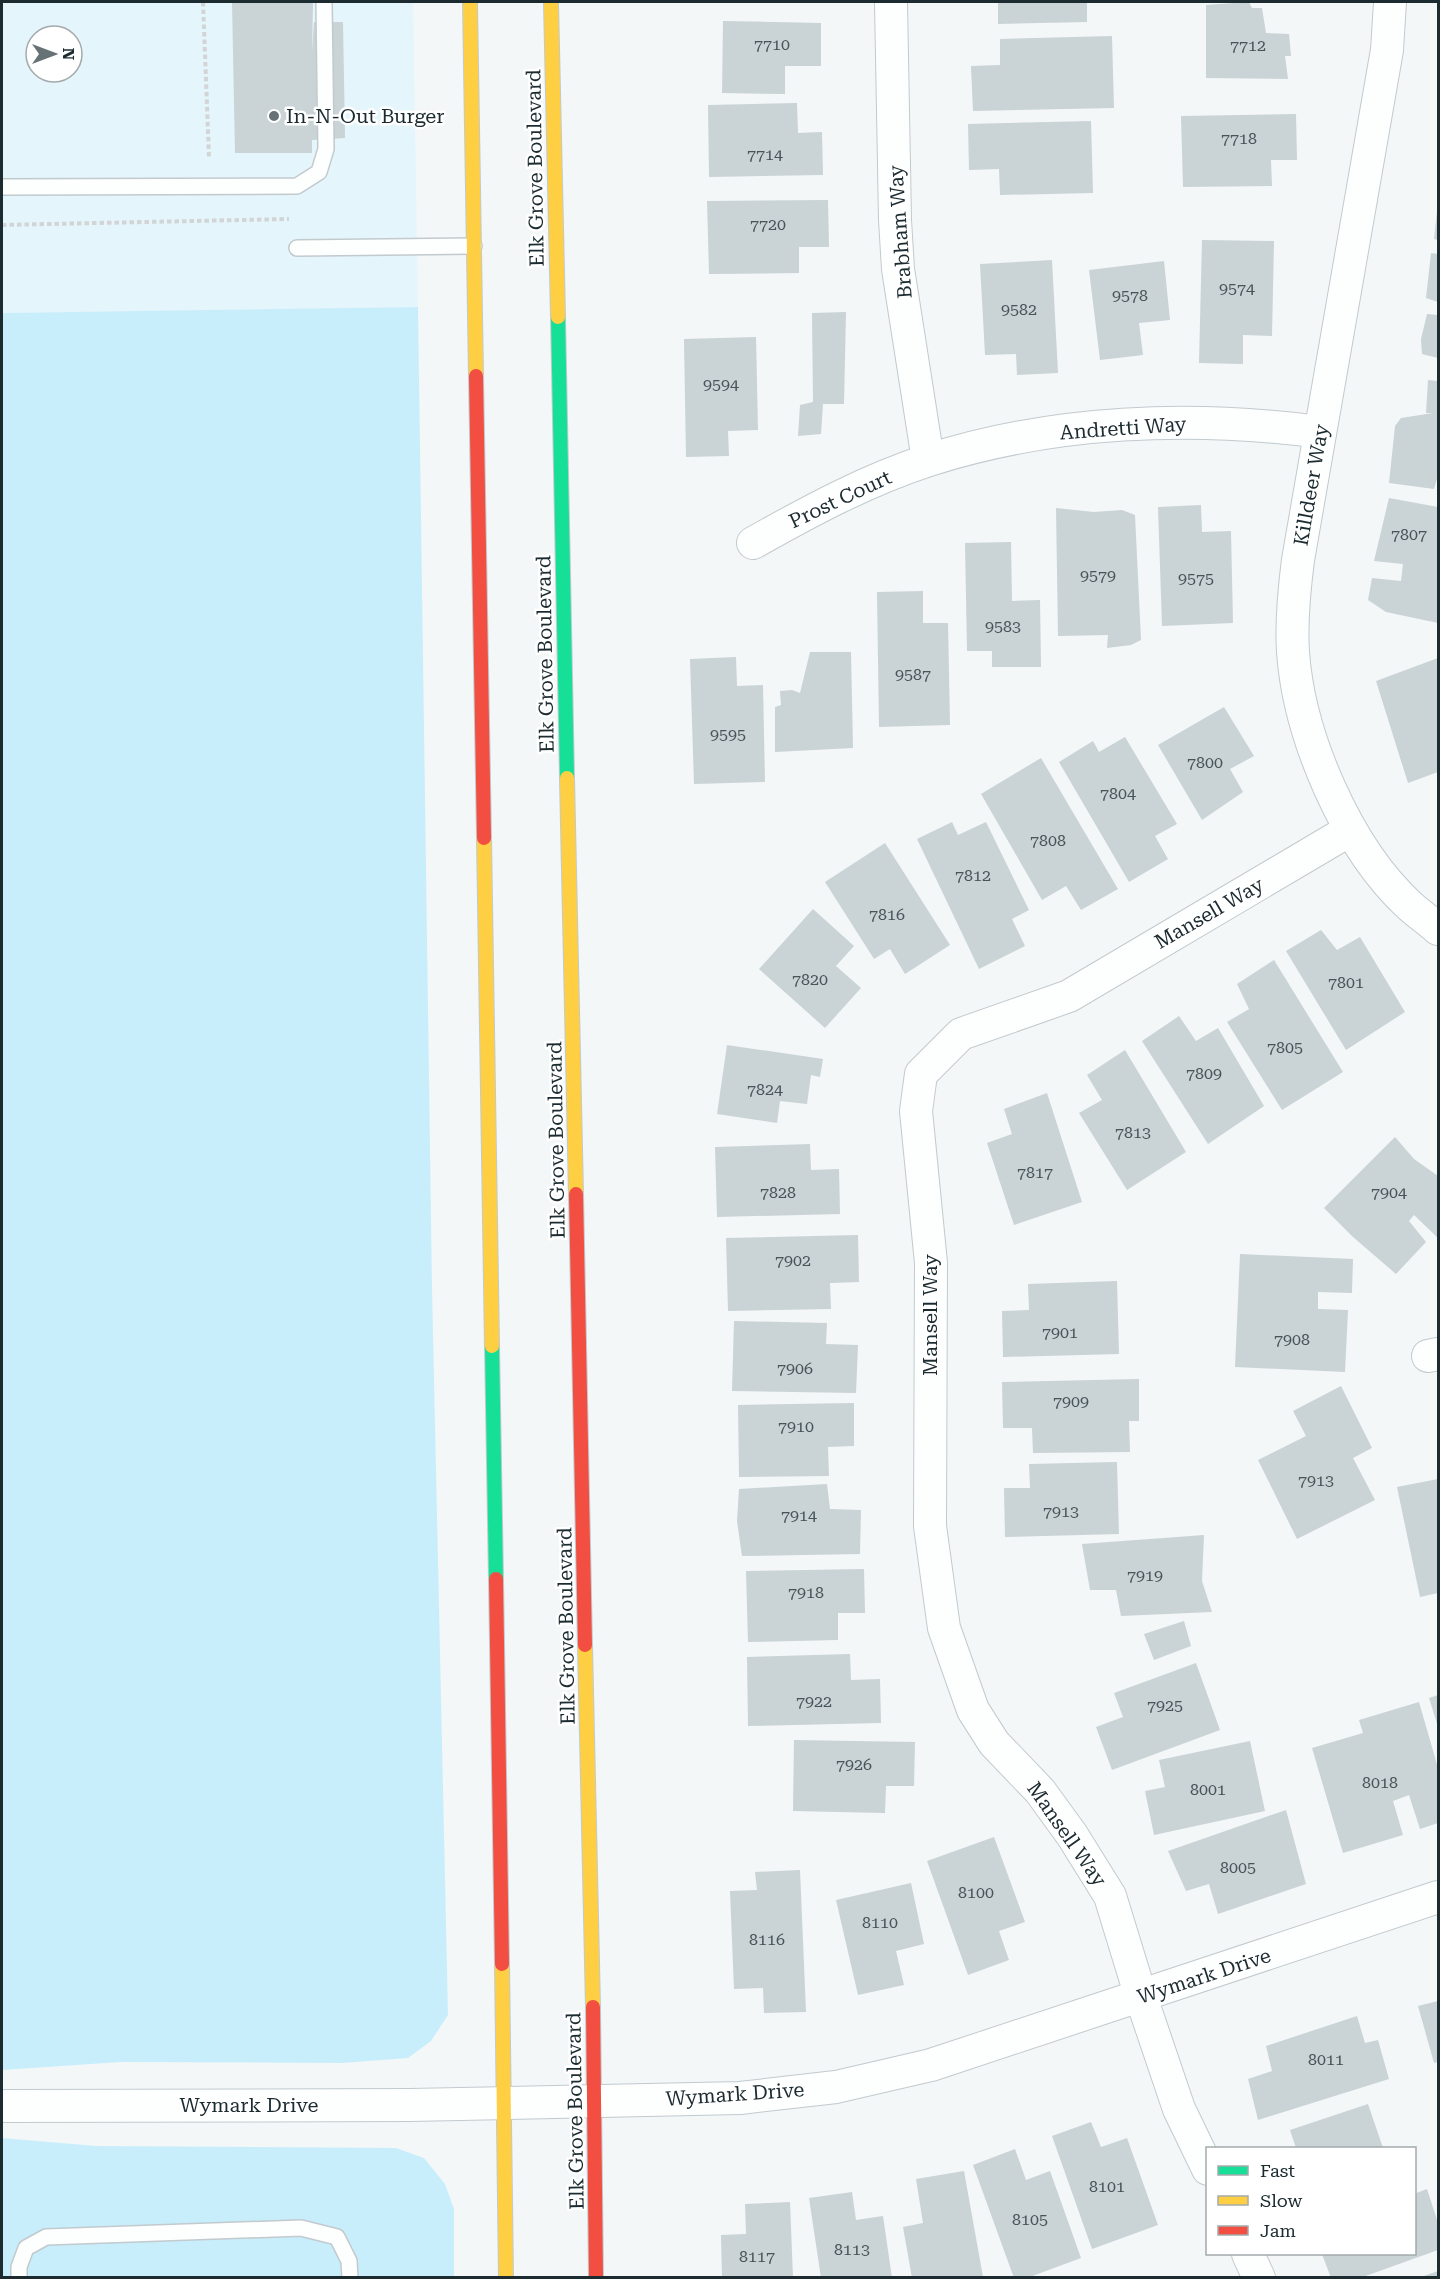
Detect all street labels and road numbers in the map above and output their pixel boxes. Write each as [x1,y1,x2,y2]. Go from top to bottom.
street label: Elk Grove Boulevard [521,69,549,267]
street label: Brabham Way [883,164,917,300]
street label: Andretti Way [1059,412,1187,444]
street label: Killdeer Way [1288,422,1334,548]
street label: Prost Court [785,465,896,533]
street label: Elk Grove Boulevard [531,555,559,753]
street label: Mansell Way [1150,872,1268,954]
street label: Elk Grove Boulevard [542,1041,570,1239]
street label: Mansell Way [918,1254,942,1376]
street label: Elk Grove Boulevard [552,1527,580,1725]
street label: Mansell Way [1022,1777,1112,1891]
street label: Wymark Drive [1134,1943,1274,2009]
street label: Elk Grove Boulevard [561,2012,589,2210]
street label: Wymark Drive [665,2077,805,2111]
street label: Wymark Drive [180,2093,318,2117]

